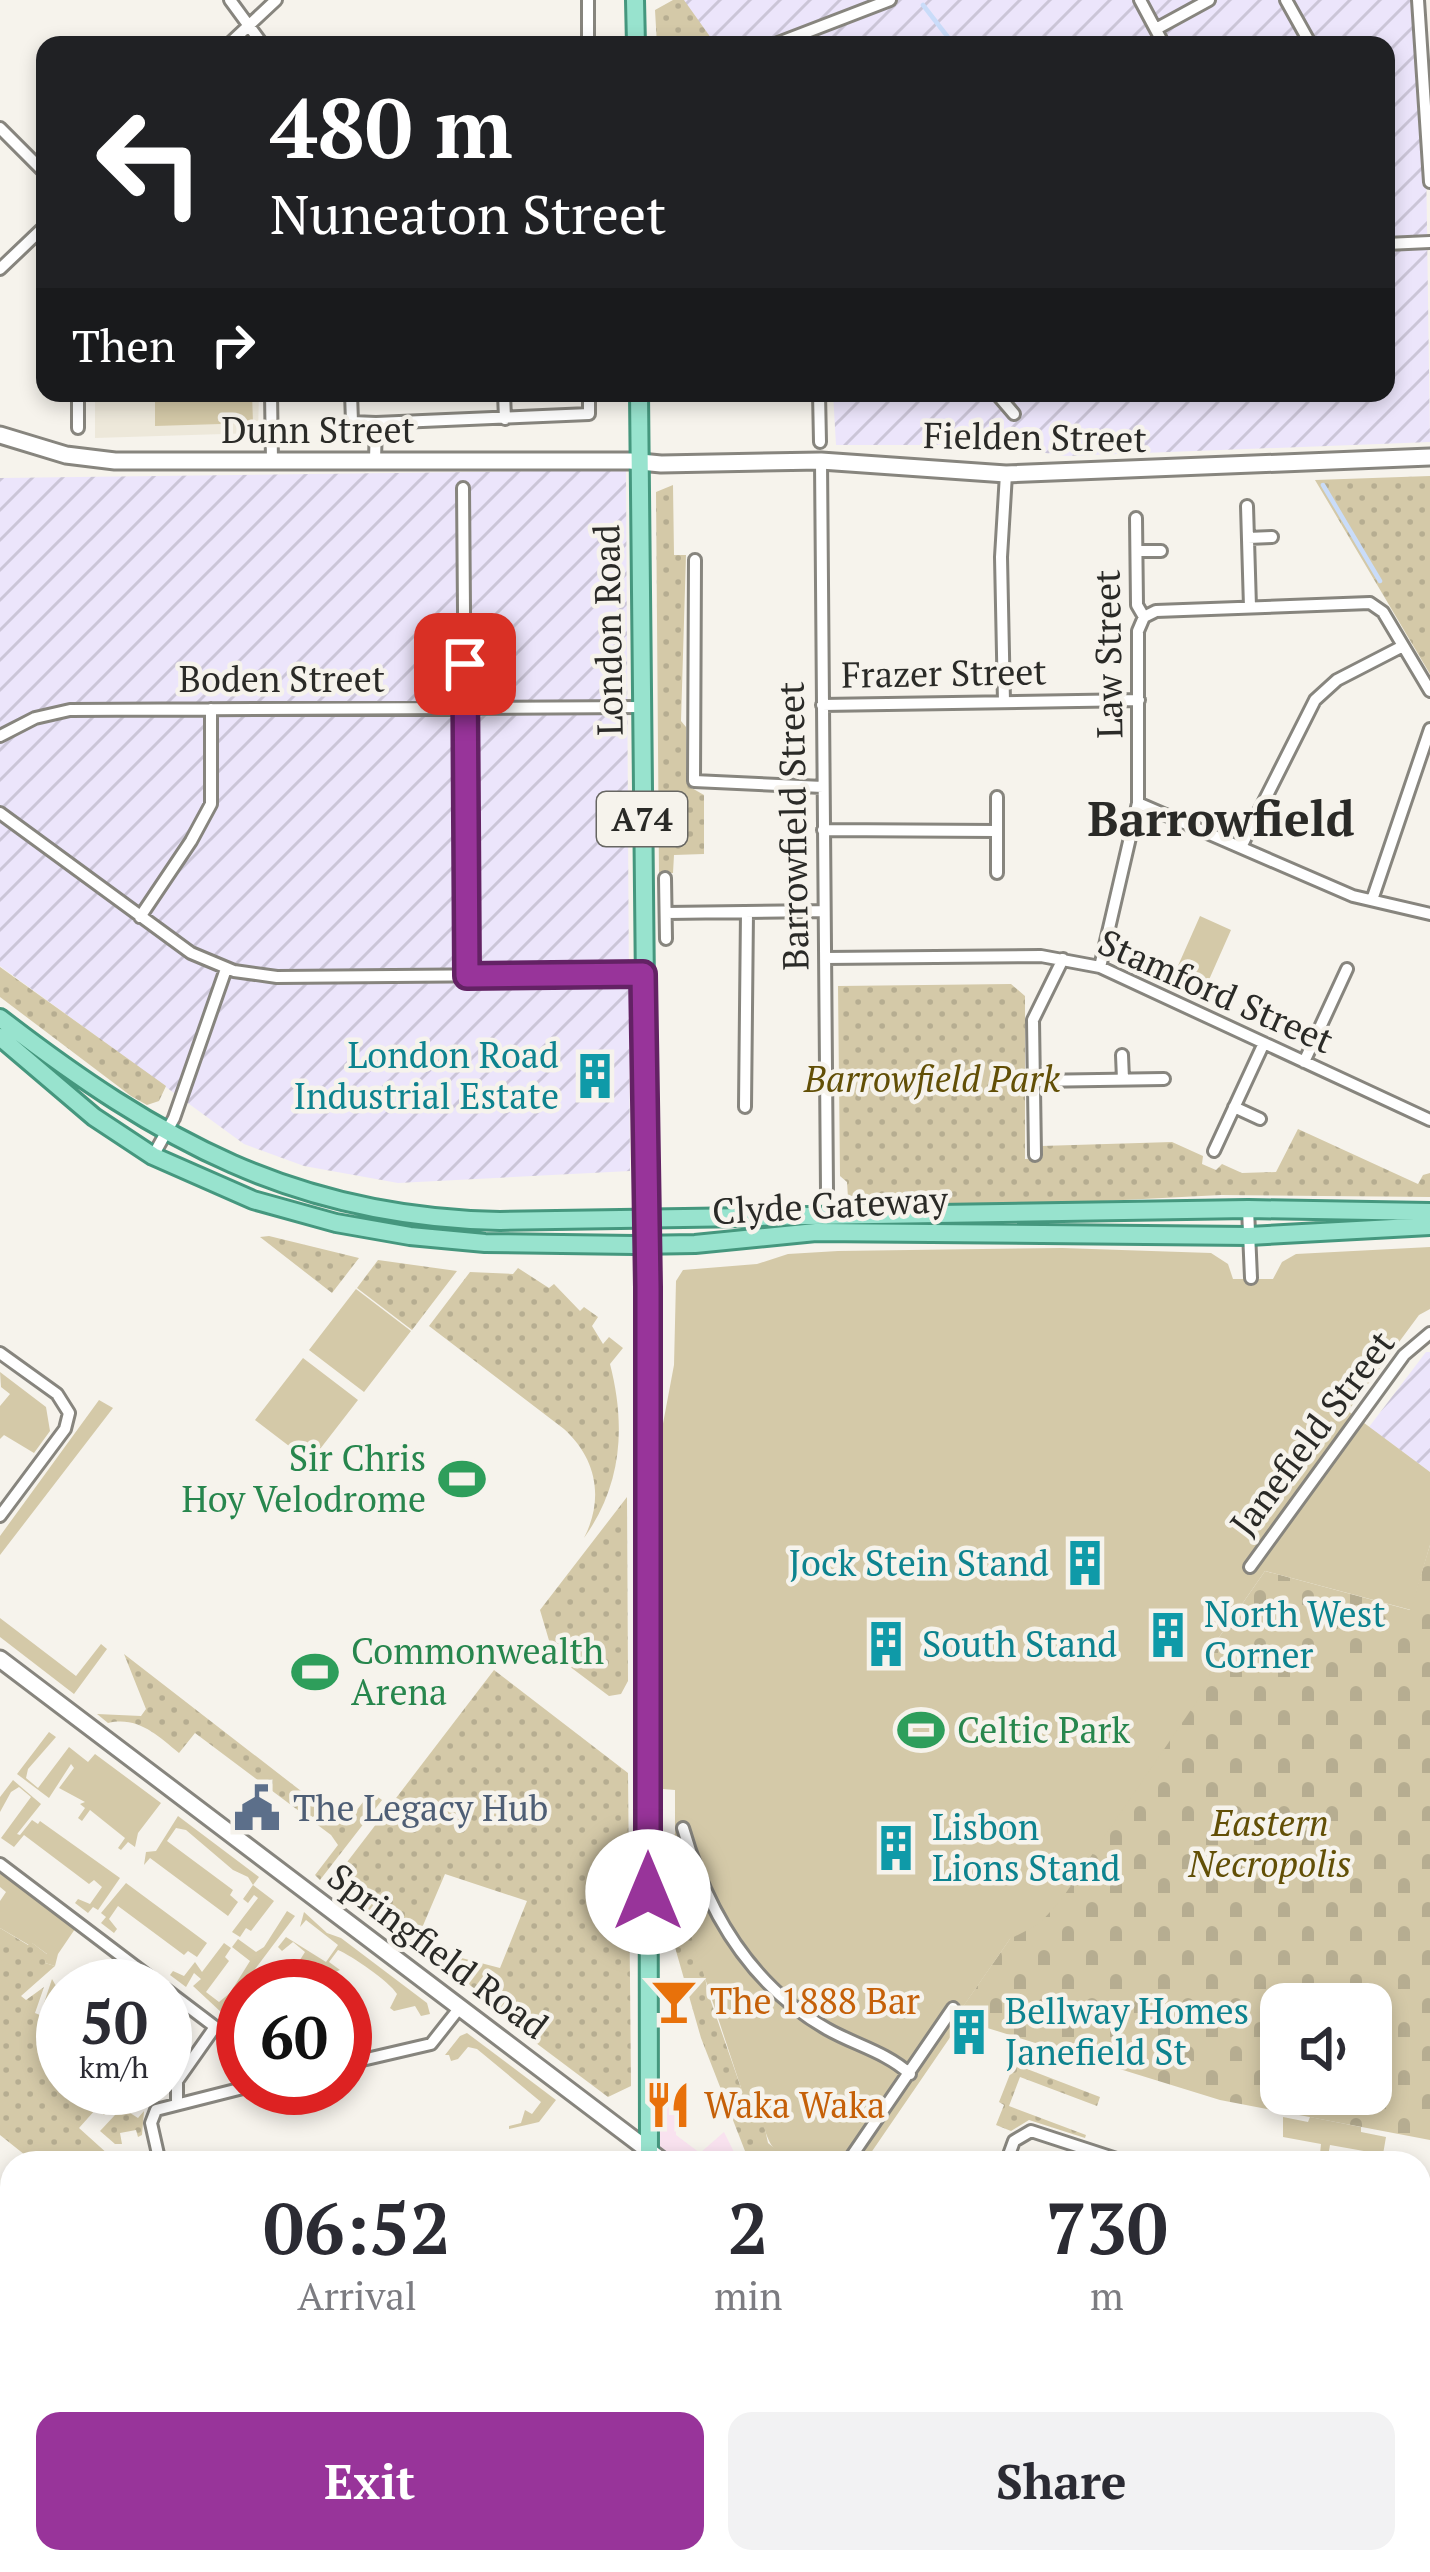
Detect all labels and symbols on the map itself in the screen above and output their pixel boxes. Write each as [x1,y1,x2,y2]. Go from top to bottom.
street label: Dunn Street [221,406,415,453]
street label: Fielden Street [923,411,1147,462]
street label: London Road [582,524,633,736]
street label: Law Street [1083,569,1132,739]
pin [414,613,516,715]
street label: Frazer Street [841,647,1047,698]
street label: Boden Street [179,655,385,702]
street label: Barrowfield Street [766,681,819,971]
district label: Barrowfield [1088,786,1355,850]
road number: A74 [597,792,687,846]
street label: Stamford Street [1092,918,1341,1063]
place label: London Road Industrial Estate [293,1031,559,1119]
building icon: London Road Industrial Estate [570,1051,620,1101]
park label: Barrowfield Park [803,1055,1061,1102]
street label: Clyde Gateway [711,1175,950,1234]
street label: Janefield Street [1219,1321,1404,1545]
place label: Sir Chris Hoy Velodrome [182,1434,426,1522]
sports icon: Sir Chris Hoy Velodrome [437,1454,487,1504]
building icon: Jock Stein Stand [1060,1538,1110,1588]
place label: Jock Stein Stand [789,1539,1049,1586]
place label: North West Corner [1204,1590,1386,1678]
building icon: North West Corner [1143,1610,1193,1660]
building icon: South Stand [861,1619,911,1669]
place label: South Stand [922,1620,1117,1667]
place label: Commonwealth Arena [351,1627,604,1715]
sports icon: Commonwealth Arena [290,1647,340,1697]
sports icon: Celtic Park [896,1705,946,1755]
place label: Celtic Park [957,1706,1130,1753]
public building icon: The Legacy Hub [232,1783,282,1833]
place label: The Legacy Hub [293,1784,548,1831]
park label: Eastern Necropolis [1188,1799,1351,1887]
place label: Lisbon Lions Stand [932,1803,1120,1891]
building icon: Lisbon Lions Stand [871,1823,921,1873]
position arrow [585,1829,711,1955]
street label: Springfield Road [319,1852,558,2049]
speed limit sign: 60 [216,1959,372,2115]
bar icon: The 1888 Bar [649,1976,699,2026]
place label: The 1888 Bar [710,1977,920,2024]
place label: Bellway Homes Janefield St [1005,1987,1249,2075]
building icon: Bellway Homes Janefield St [944,2007,994,2057]
restaurant icon: Waka Waka [643,2080,693,2130]
place label: Waka Waka [704,2081,885,2128]

